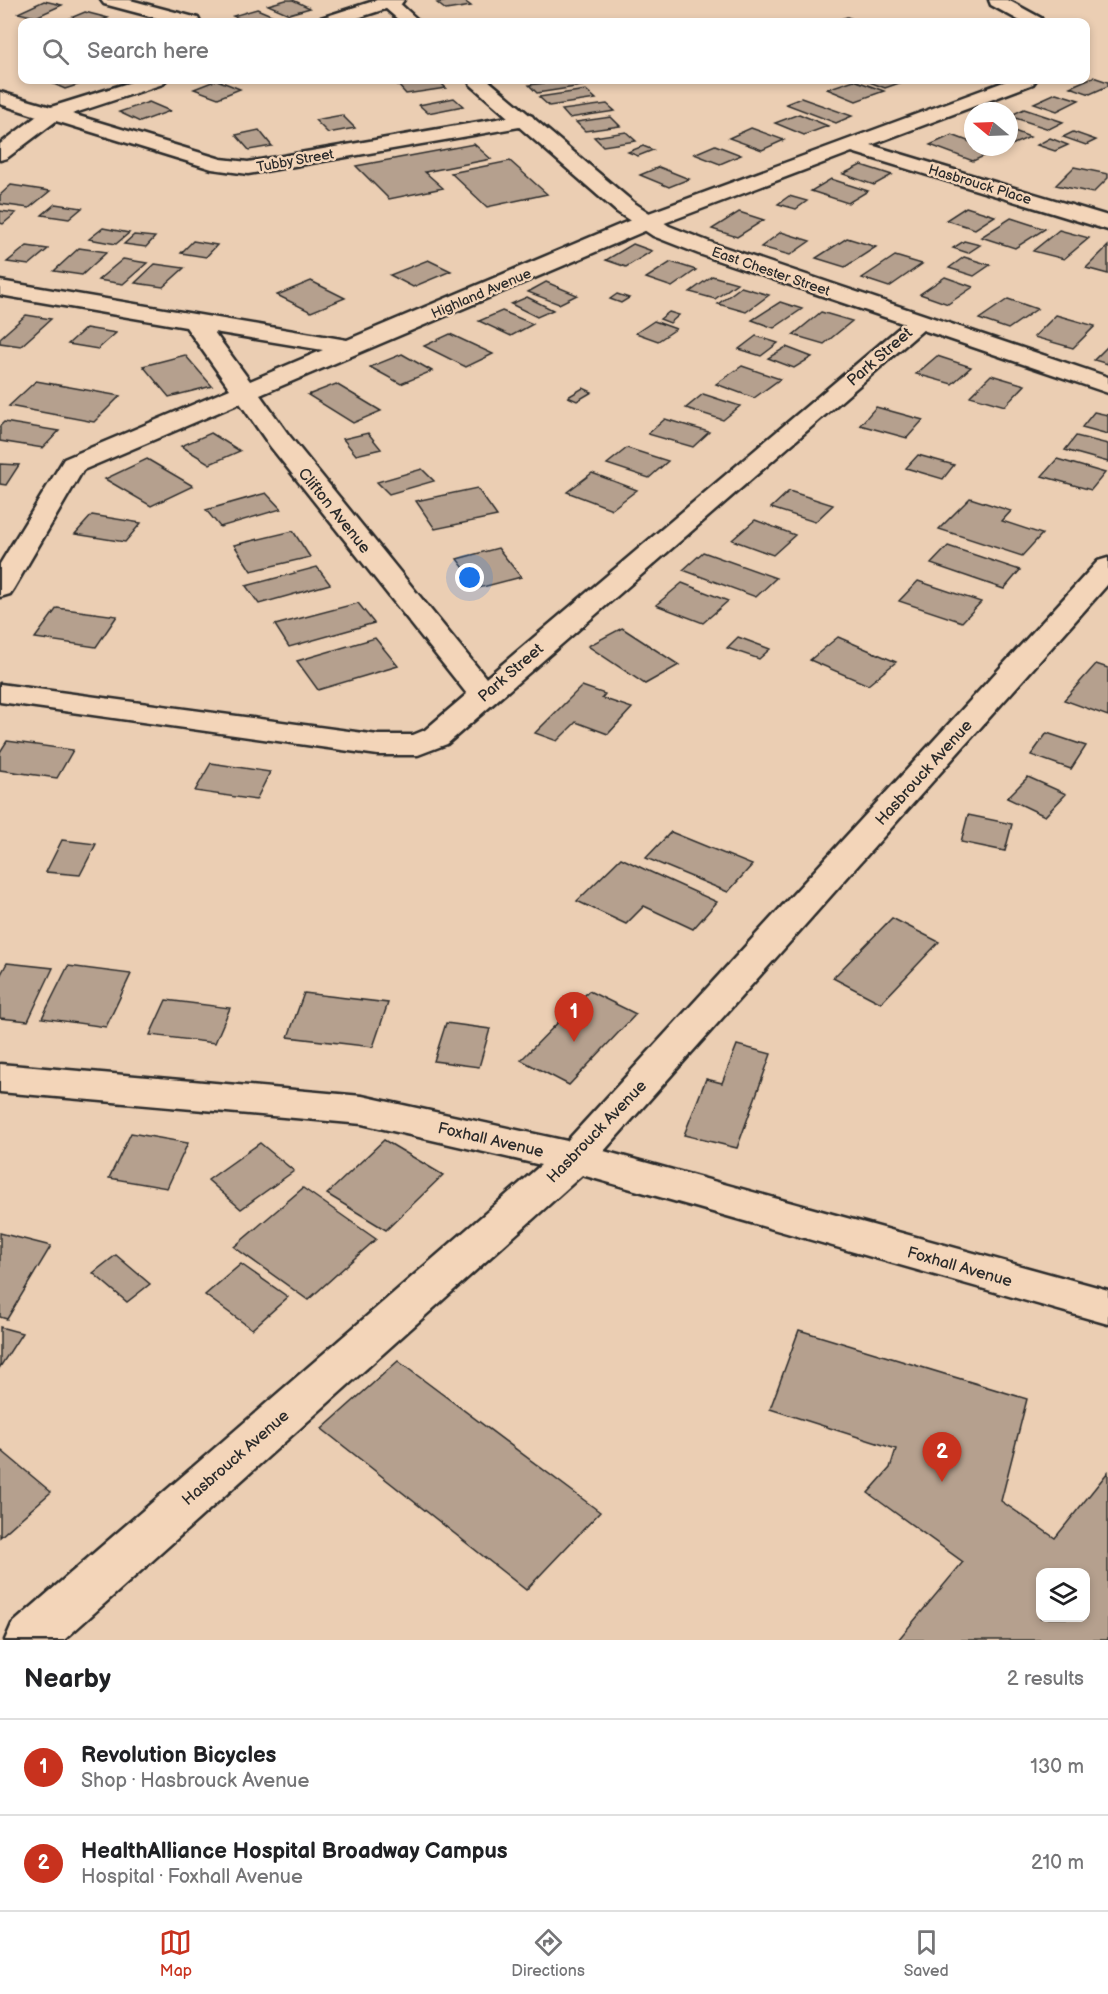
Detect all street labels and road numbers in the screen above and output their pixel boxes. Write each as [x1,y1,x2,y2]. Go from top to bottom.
street label: Tubby Street [255,145,336,176]
street label: Hasbrouck Place [926,161,1033,208]
street label: East Chester Street [709,243,833,300]
street label: Highland Avenue [429,265,534,322]
street label: Park Street [844,324,916,391]
street label: Clifton Avenue [294,464,374,558]
street label: Park Street [475,640,547,707]
street label: Hasbrouck Avenue [872,716,977,830]
street label: Hasbrouck Avenue [543,1076,651,1187]
street label: Foxhall Avenue [436,1119,546,1162]
street label: Foxhall Avenue [905,1243,1015,1292]
street label: Hasbrouck Avenue [179,1406,294,1510]

